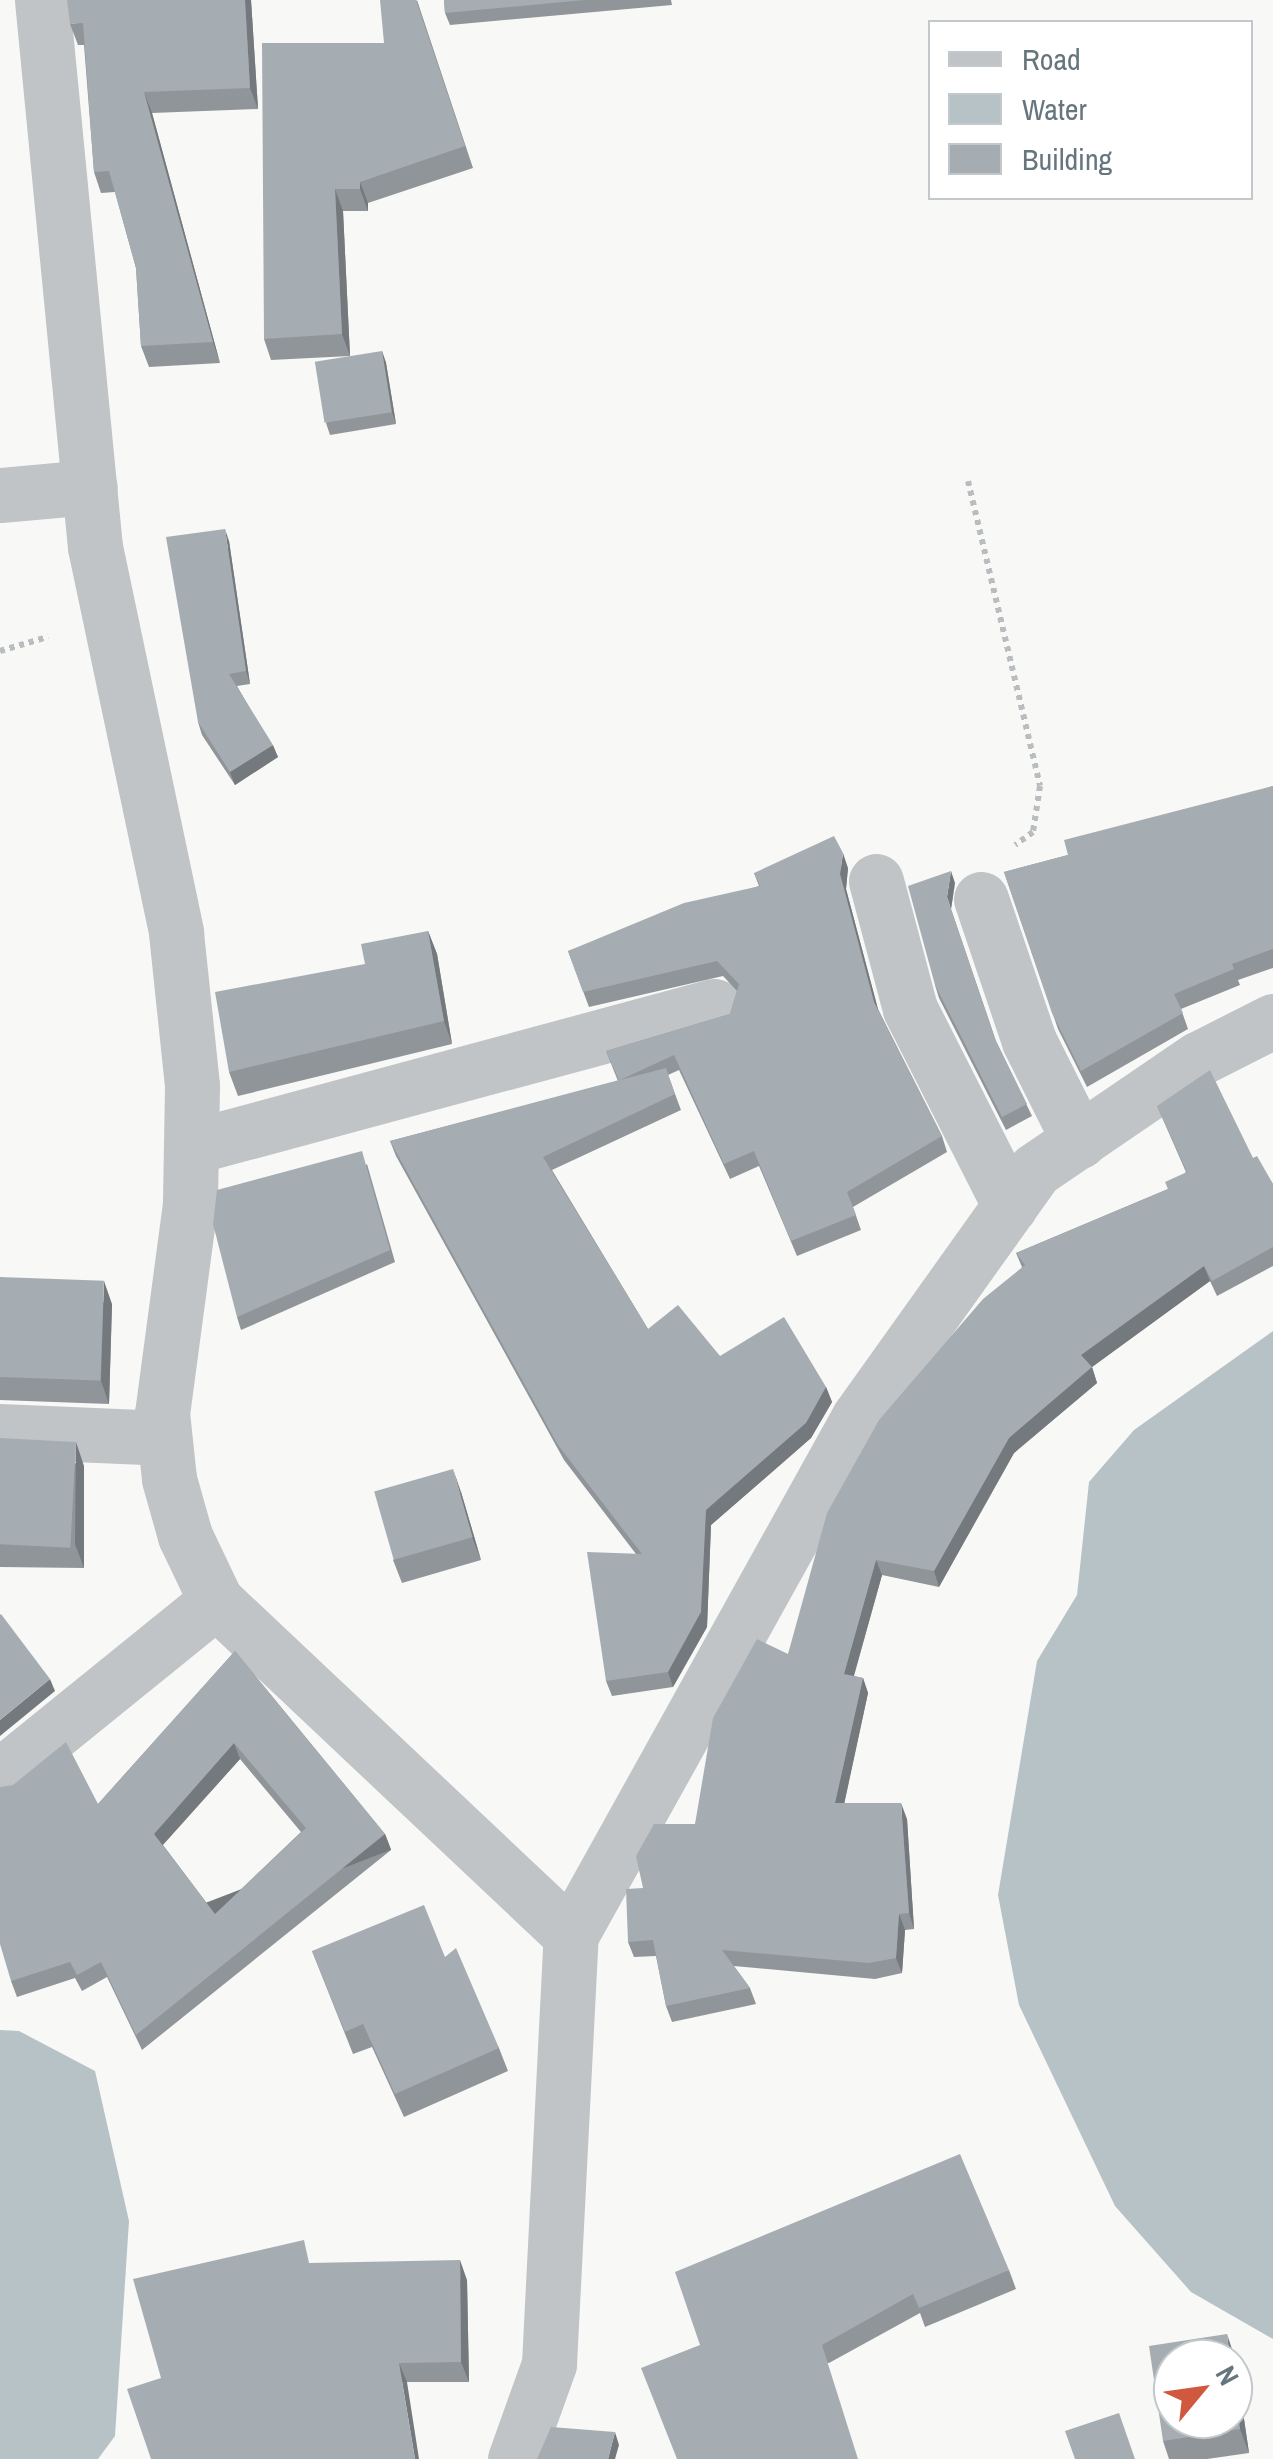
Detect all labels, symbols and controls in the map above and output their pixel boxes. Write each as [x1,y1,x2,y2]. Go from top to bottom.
legend [928,20,1253,200]
text: Road [1022,39,1081,79]
text: Water [1022,89,1087,129]
text: Building [1022,139,1112,179]
north arrow [1153,2339,1253,2439]
text: N [1207,2359,1248,2392]

